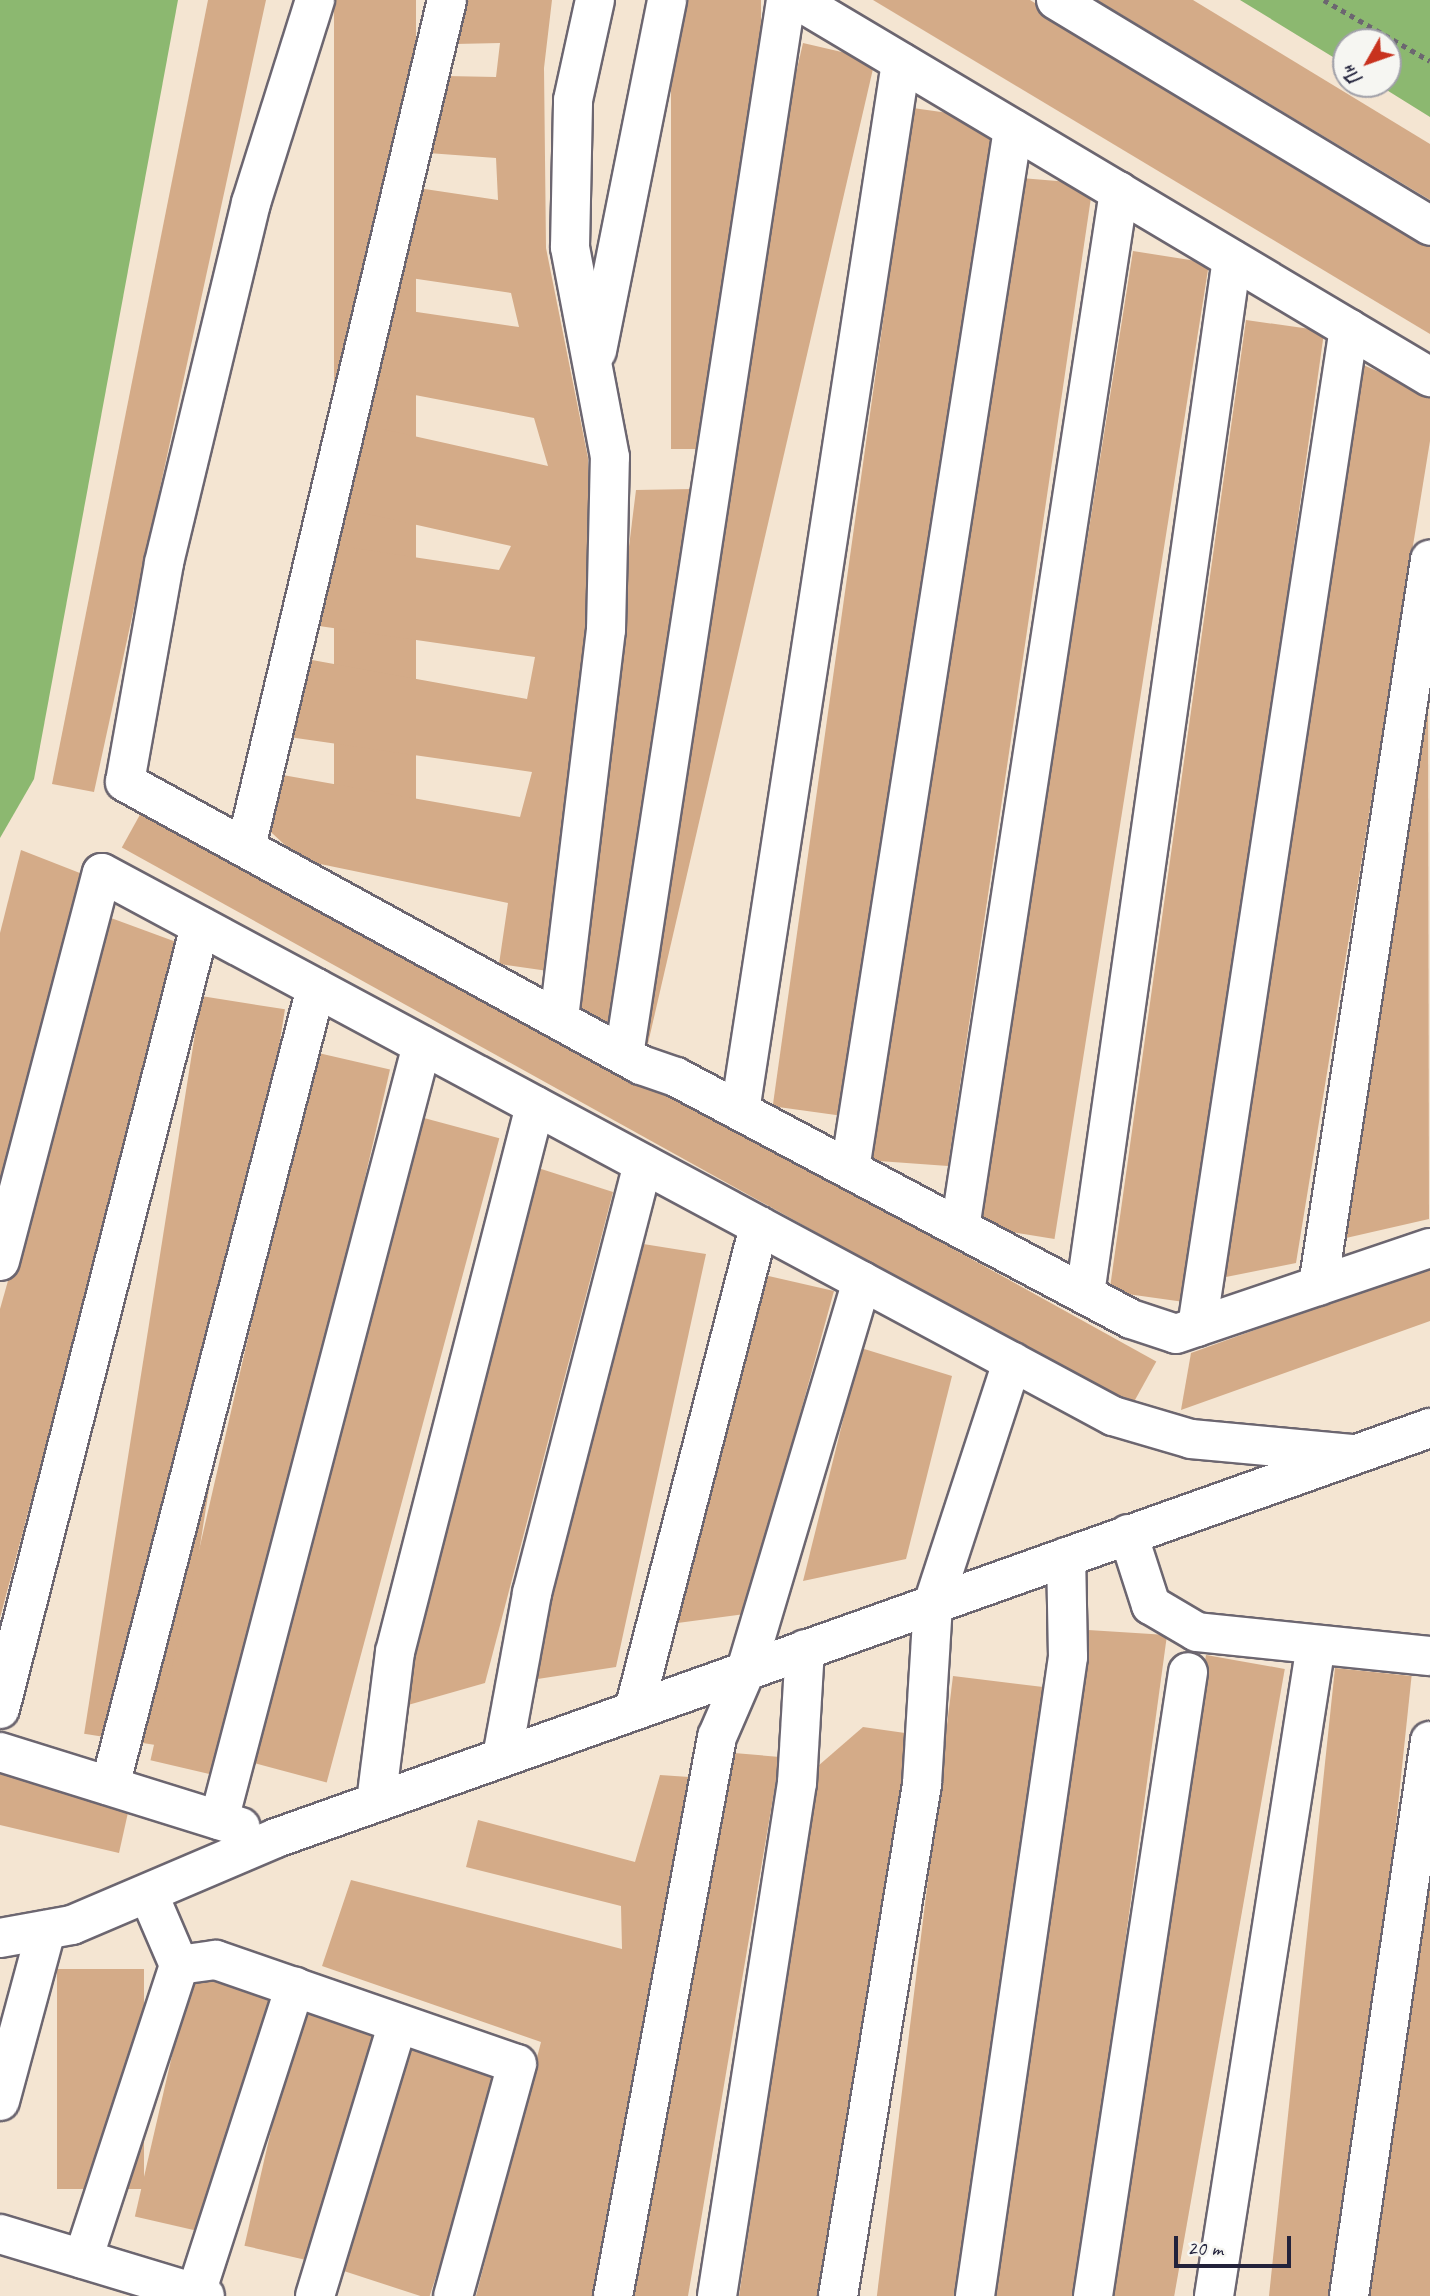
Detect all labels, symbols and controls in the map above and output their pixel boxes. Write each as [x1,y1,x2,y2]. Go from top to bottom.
north arrow [1332,28,1402,98]
text: Пн [1337,60,1368,91]
scale bar [1178,2222,1295,2266]
text: 20 m [1187,2235,1223,2261]

